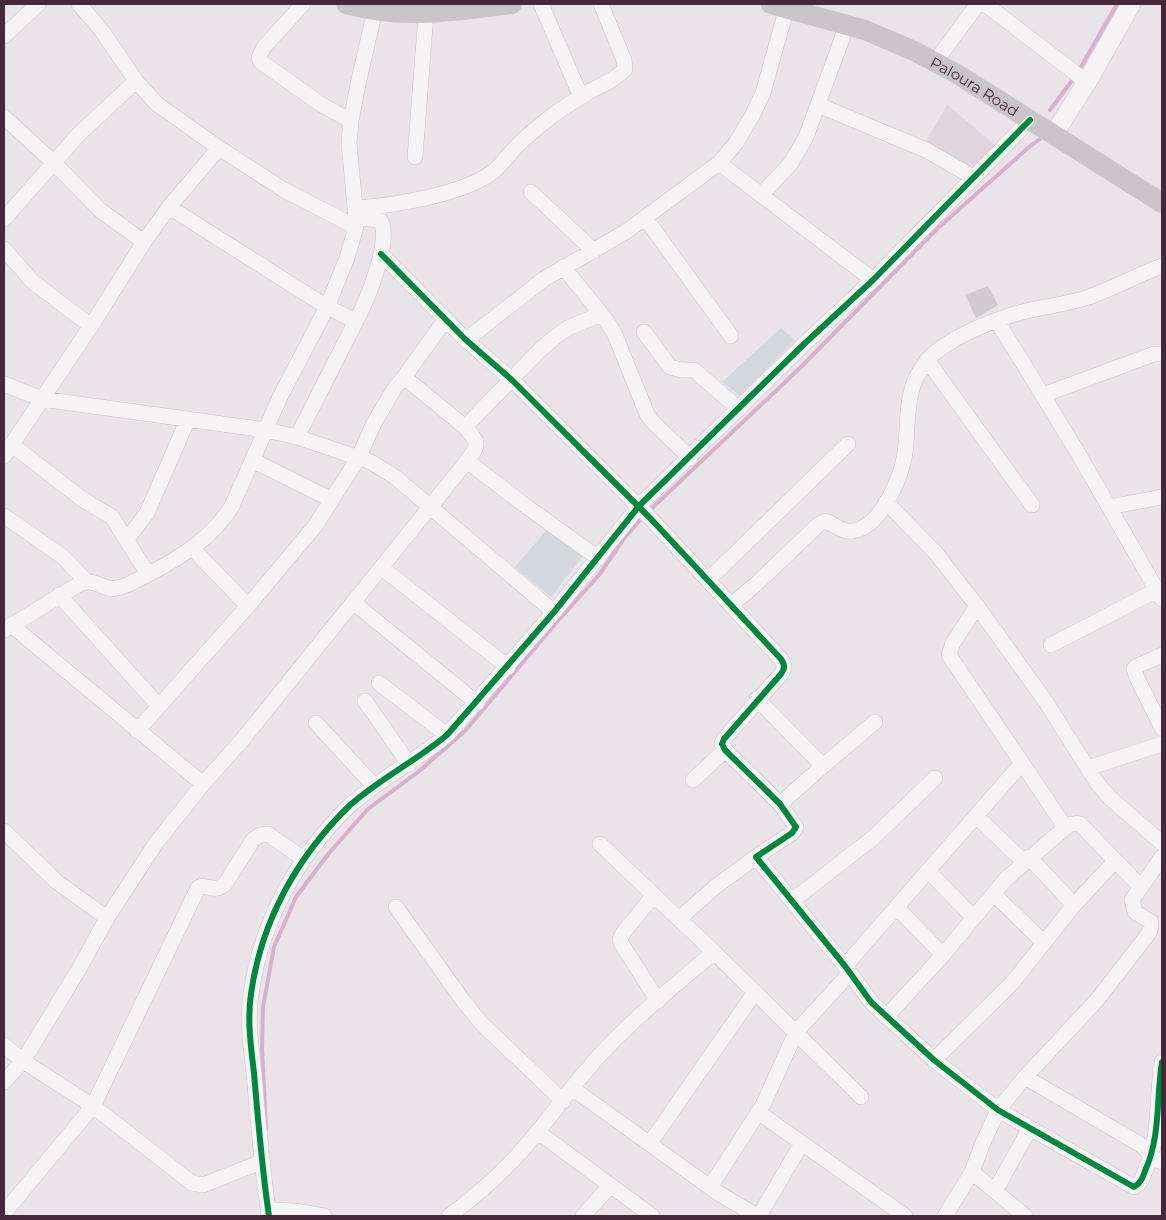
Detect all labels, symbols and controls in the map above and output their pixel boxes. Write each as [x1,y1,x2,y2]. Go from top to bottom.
street label: Paloura Road [927,52,1023,120]

